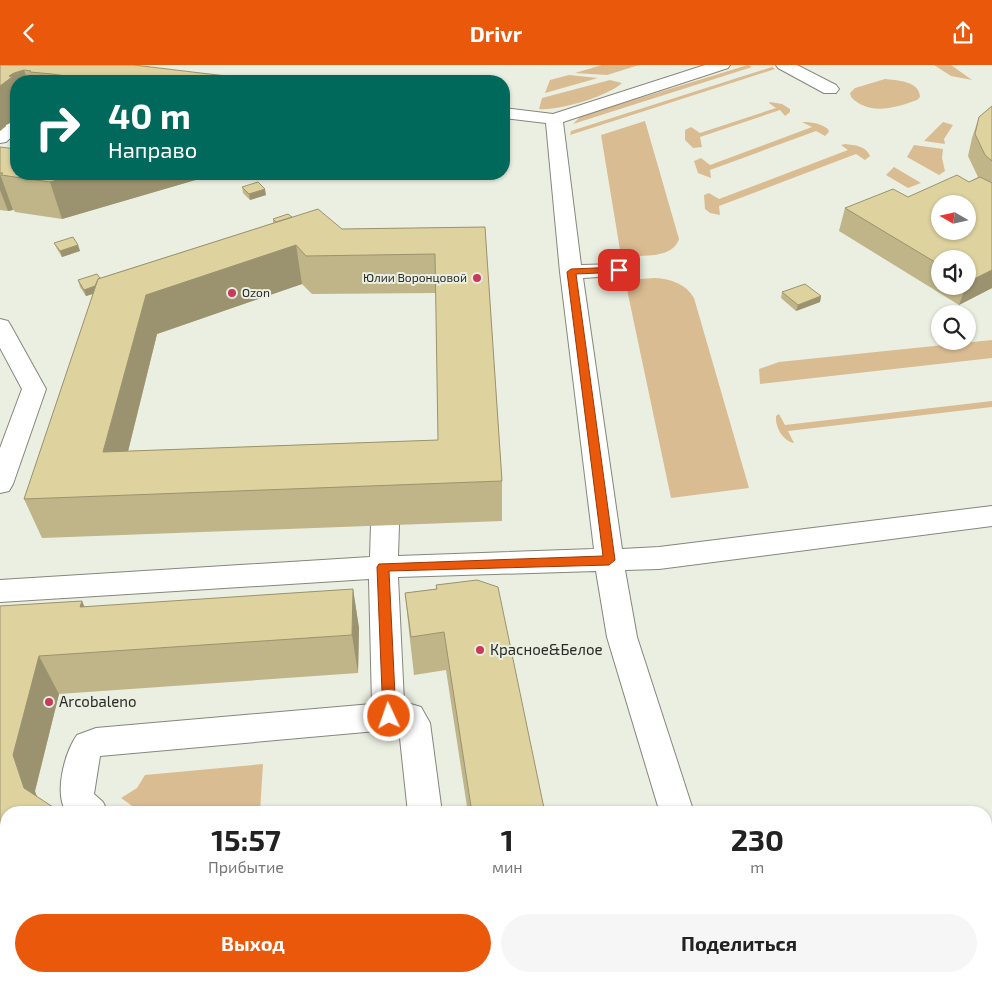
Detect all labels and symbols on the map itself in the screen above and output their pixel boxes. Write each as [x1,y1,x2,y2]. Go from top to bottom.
north arrow [931,195,976,240]
pin [598,249,640,291]
place label: Юлии Воронцовой [363,270,467,284]
marker: Юлии Воронцовой [471,272,483,284]
place label: Ozon [242,285,270,299]
marker: Ozon [226,287,238,299]
place label: Красное&Белое [490,640,603,658]
marker: Красное&Белое [474,644,486,656]
position arrow [362,689,414,741]
place label: Arcobaleno [59,692,136,710]
marker: Arcobaleno [43,696,55,708]

